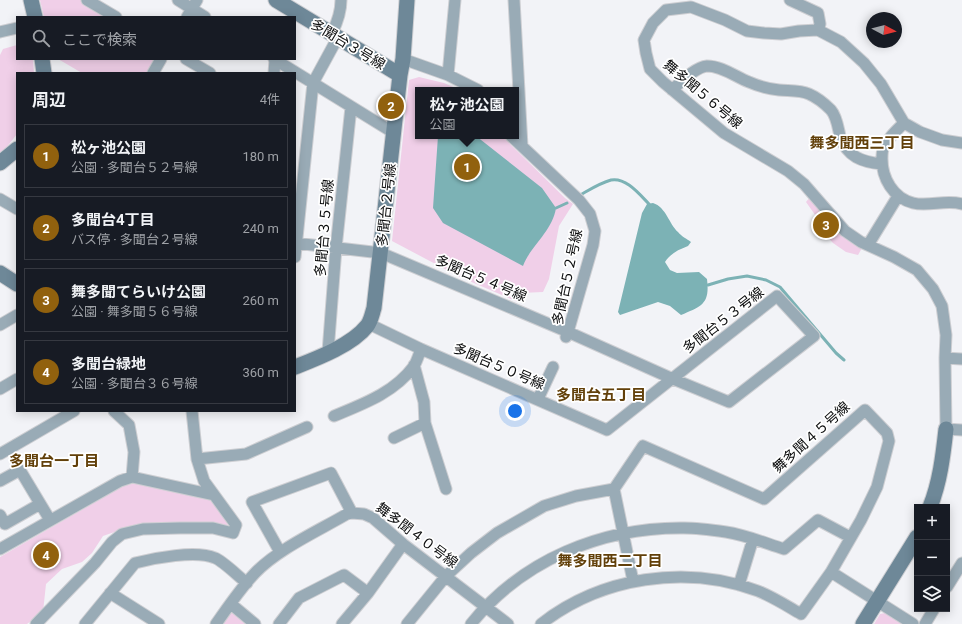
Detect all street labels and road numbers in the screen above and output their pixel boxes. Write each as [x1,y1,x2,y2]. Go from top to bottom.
street label: 多聞台３号線 [308,16,388,72]
street label: 舞多聞５６号線 [660,56,746,132]
street label: 多聞台２号線 [374,162,398,248]
street label: 多聞台３５号線 [312,178,336,278]
street label: 多聞台５２号線 [549,227,585,327]
street label: 多聞台５４号線 [433,251,529,305]
street label: 多聞台５３号線 [679,284,767,356]
street label: 多聞台５０号線 [451,339,547,393]
street label: 舞多聞４５号線 [769,398,853,476]
street label: 舞多聞４０号線 [373,499,461,571]

